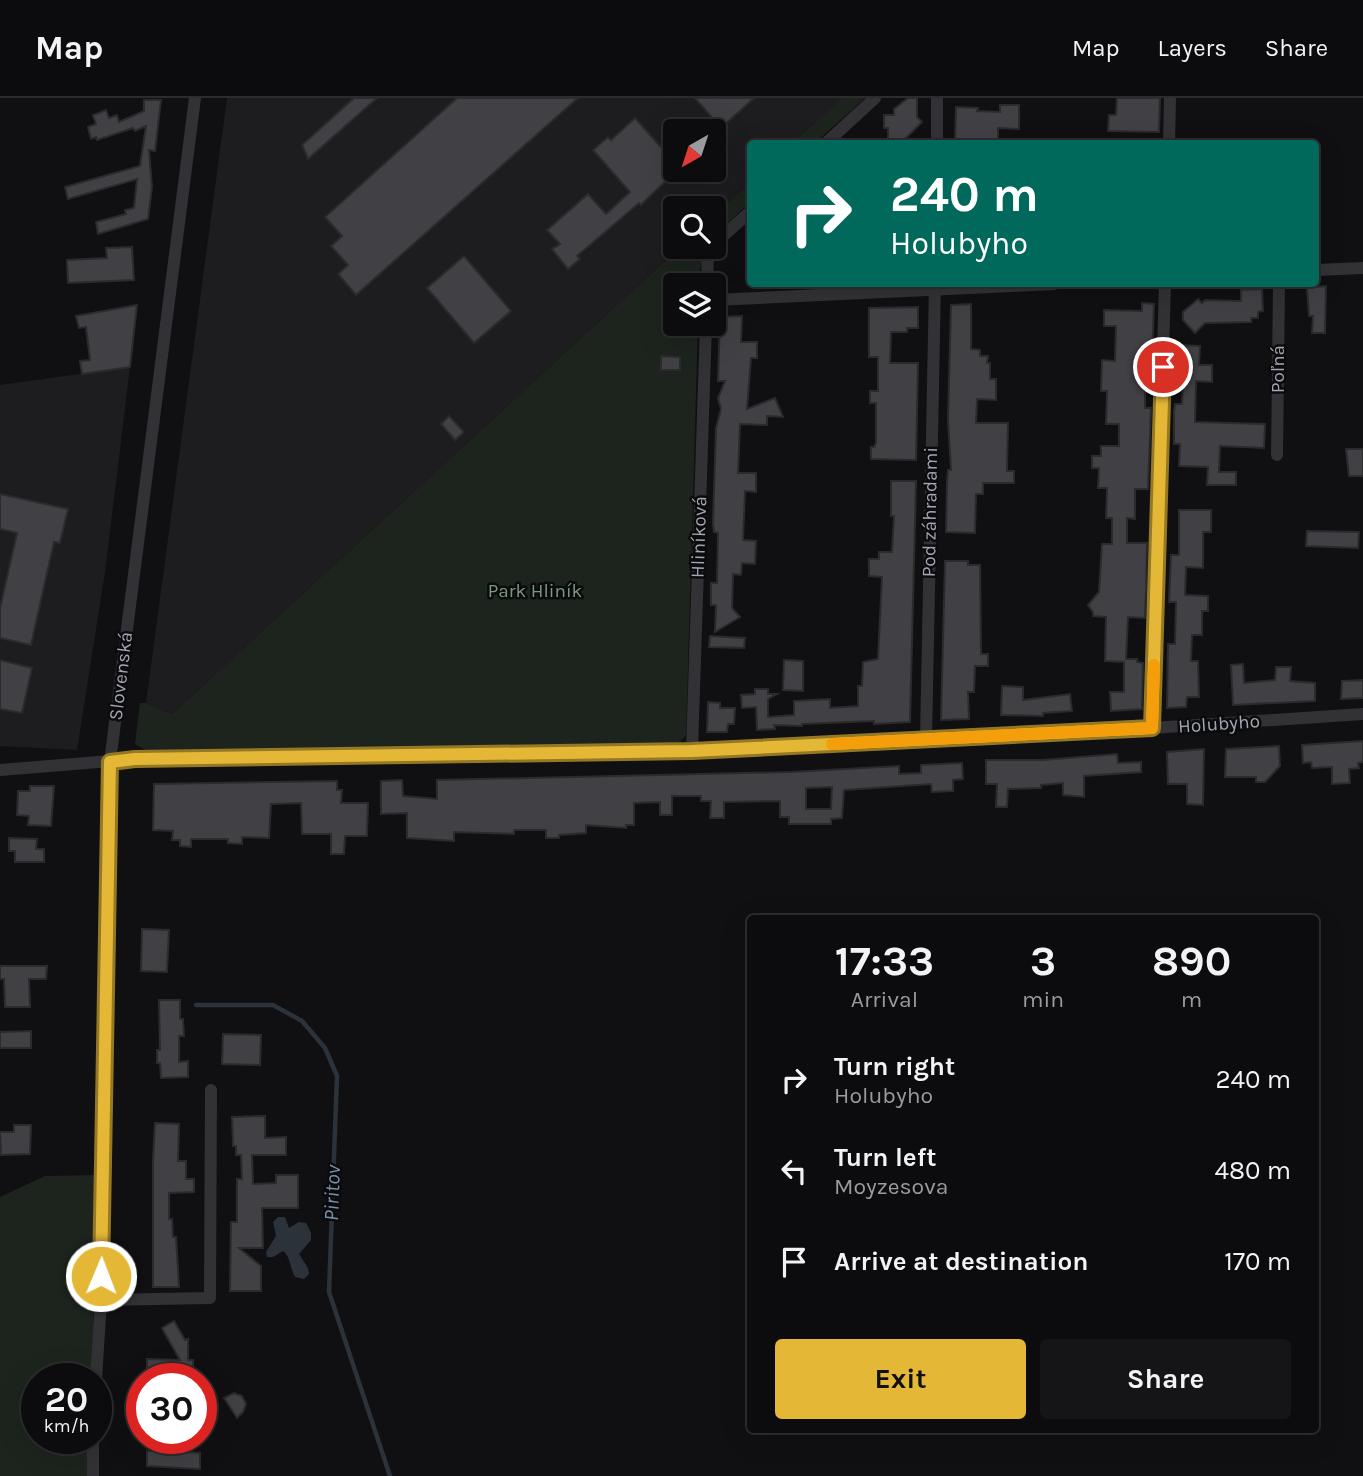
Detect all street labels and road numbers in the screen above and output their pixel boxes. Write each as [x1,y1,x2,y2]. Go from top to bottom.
street label: Poľná [1267,345,1289,393]
street label: Pod záhradami [918,447,942,577]
street label: Hliníková [687,496,711,578]
street label: Slovenská [105,630,137,722]
street label: Holubyho [1177,710,1261,738]

